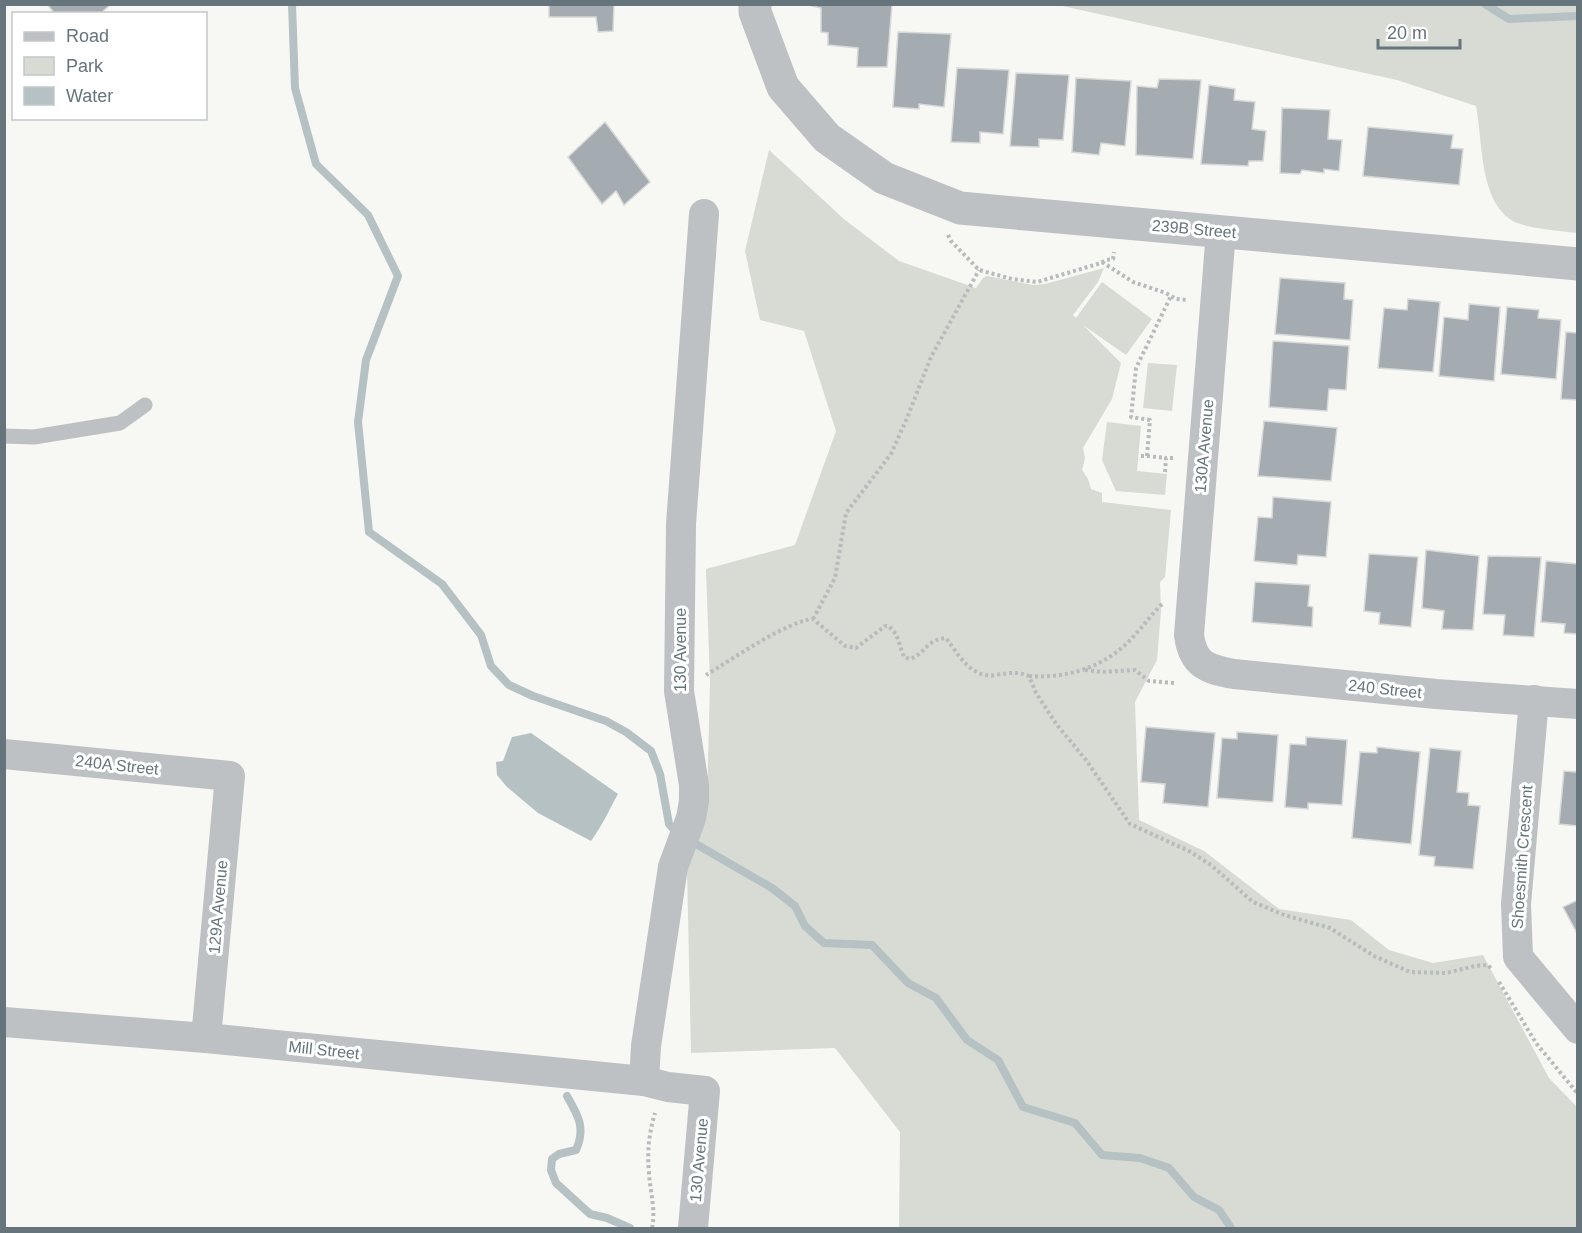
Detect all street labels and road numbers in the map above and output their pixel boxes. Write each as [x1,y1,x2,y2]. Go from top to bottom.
street label: 239B Street [1151,217,1237,241]
street label: 130A Avenue [1191,398,1217,494]
street label: 130 Avenue [672,608,689,692]
street label: 240 Street [1347,677,1423,701]
street label: 240A Street [75,752,160,778]
street label: Shoesmith Crescent [1508,784,1536,929]
street label: 129A Avenue [205,859,231,955]
street label: Mill Street [288,1038,361,1062]
street label: 130 Avenue [687,1117,711,1203]

